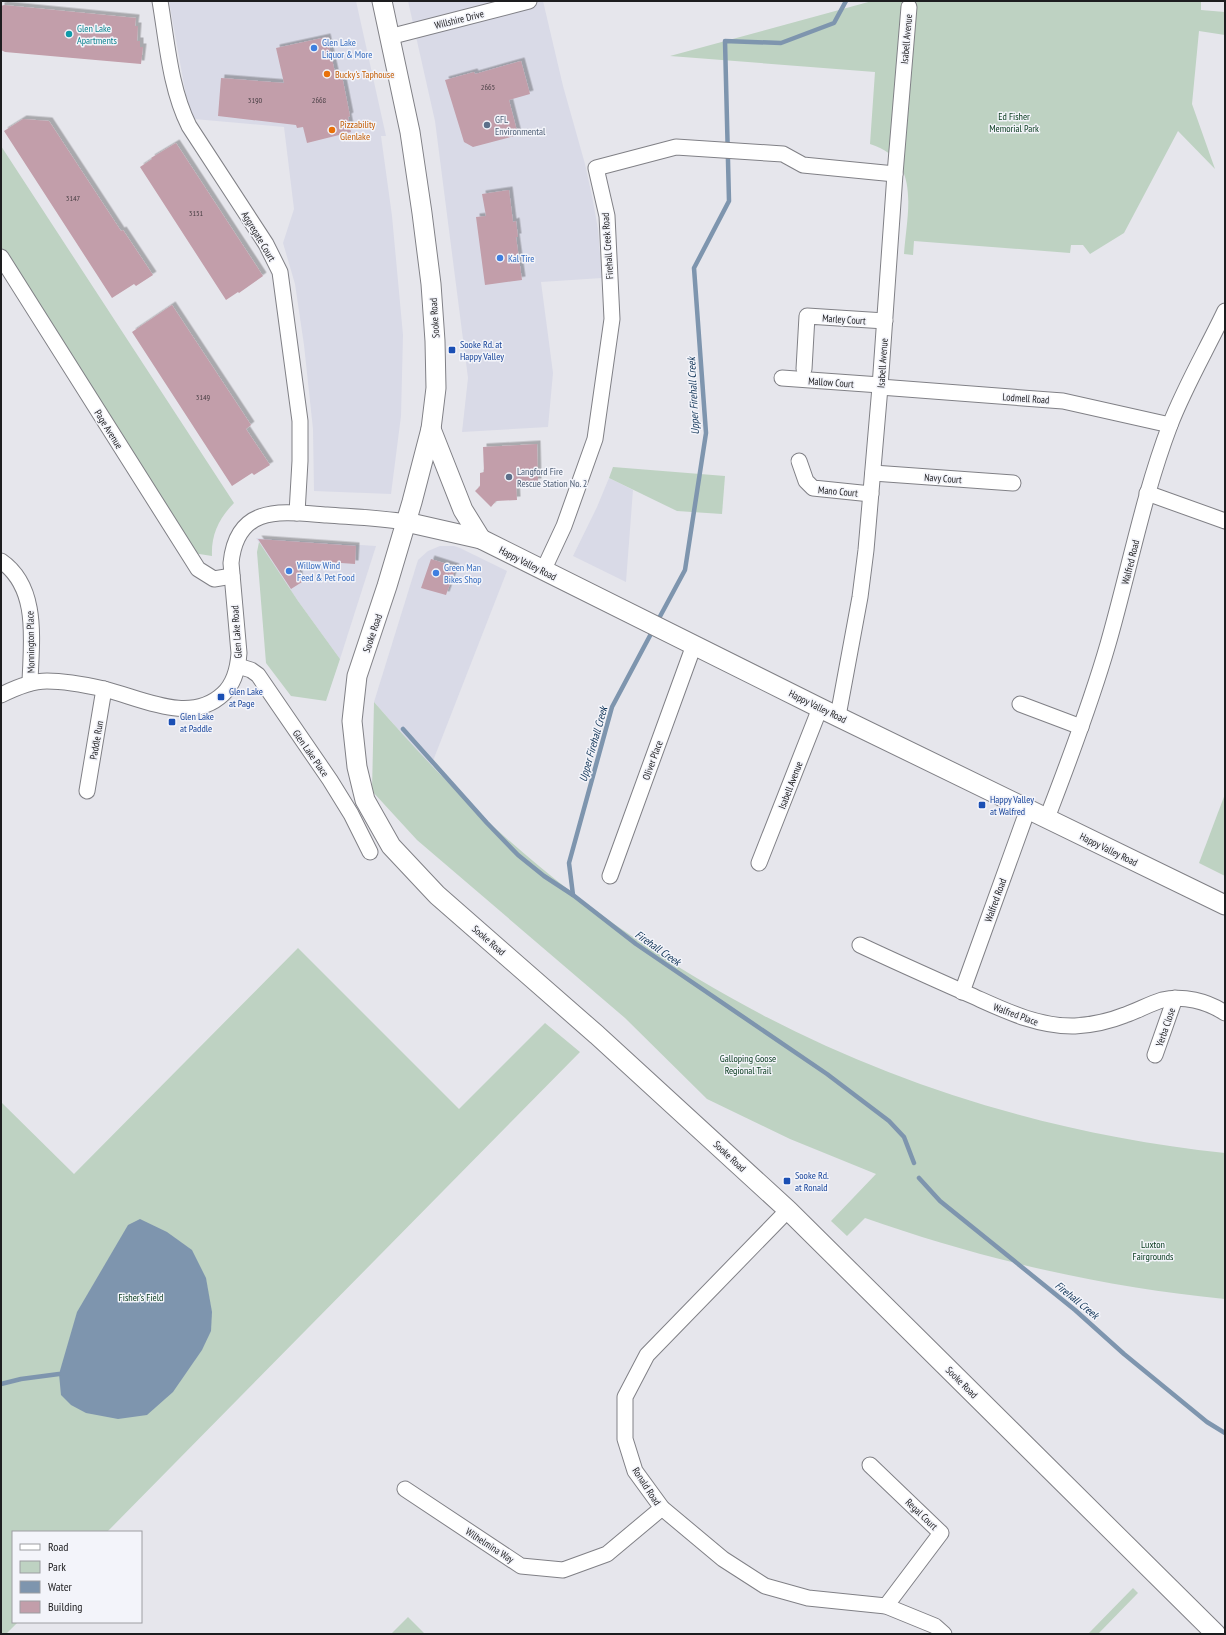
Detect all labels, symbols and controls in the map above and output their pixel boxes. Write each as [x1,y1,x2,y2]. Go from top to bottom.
street label: Willshire Drive [433,7,485,32]
street label: Isabell Avenue [898,14,915,65]
place label: Glen Lake Apartments [77,22,118,47]
marker: Glen Lake Apartments [64,29,74,39]
place label: Glen Lake Liquor & More [322,36,372,61]
marker: Glen Lake Liquor & More [309,43,319,53]
place label: Bucky's Taphouse [335,68,394,81]
marker: Bucky's Taphouse [322,69,332,79]
house number: 2665 [481,82,495,92]
house number: 3190 [248,95,263,105]
house number: 2668 [312,95,327,105]
park label: Ed Fisher Memorial Park [989,110,1039,135]
place label: GFL Environmental [495,113,546,138]
place label: Pizzability Glenlake [340,118,376,143]
marker: GFL Environmental [482,120,492,130]
marker: Pizzability Glenlake [327,125,337,135]
house number: 3147 [66,193,81,203]
house number: 3151 [189,208,204,218]
street label: Aggregate Court [239,209,279,264]
street label: Firehall Creek Road [599,212,616,280]
place label: Kal Tire [508,252,534,265]
marker: Kal Tire [495,253,505,263]
street label: Sooke Road [427,298,442,338]
street label: Marley Court [822,311,866,328]
place label: Sooke Rd. at Happy Valley [460,338,504,363]
street label: Isabell Avenue [874,338,891,388]
marker: Sooke Rd. at Happy Valley [447,345,457,355]
water label: Upper Firehall Creek [684,355,702,435]
street label: Mallow Court [808,374,855,391]
street label: Lodmell Road [1002,390,1050,407]
house number: 3149 [196,392,211,402]
street label: Page Avenue [91,407,126,451]
place label: Langford Fire Rescue Station No. 2 [517,465,587,490]
street label: Navy Court [924,471,962,486]
marker: Langford Fire Rescue Station No. 2 [504,472,514,482]
street label: Mano Court [818,483,859,500]
street label: Walfred Road [1119,538,1142,586]
street label: Happy Valley Road [497,543,559,583]
place label: Willow Wind Feed & Pet Food [297,559,355,584]
place label: Green Man Bikes Shop [444,561,482,586]
marker: Willow Wind Feed & Pet Food [284,566,294,576]
marker: Green Man Bikes Shop [431,568,441,578]
street label: Glen Lake Road [228,605,245,659]
street label: Monnington Place [23,611,38,673]
street label: Sooke Road [360,612,385,654]
place label: Glen Lake at Page [229,685,263,710]
street label: Happy Valley Road [787,687,849,726]
marker: Glen Lake at Page [216,692,226,702]
water label: Upper Firehall Creek [576,703,611,783]
place label: Glen Lake at Paddle [180,710,214,735]
marker: Glen Lake at Paddle [167,717,177,727]
street label: Paddle Run [87,720,106,760]
street label: Glen Lake Place [290,727,331,779]
street label: Oliver Place [639,739,666,782]
street label: Isabell Avenue [775,760,805,811]
place label: Happy Valley at Walfred [990,793,1034,818]
marker: Happy Valley at Walfred [977,800,987,810]
street label: Happy Valley Road [1078,830,1140,869]
street label: Walfred Road [982,876,1009,924]
street label: Sooke Road [469,922,508,958]
water label: Firehall Creek [633,927,685,970]
street label: Walfred Place [992,1000,1040,1029]
street label: Yerba Close [1153,1006,1178,1048]
park label: Galloping Goose Regional Trail [720,1052,776,1077]
street label: Sooke Road [711,1138,749,1175]
place label: Sooke Rd. at Ronald [795,1169,829,1194]
marker: Sooke Rd. at Ronald [782,1176,792,1186]
park label: Luxton Fairgrounds [1133,1238,1174,1263]
water label: Firehall Creek [1052,1278,1103,1323]
park label: Fisher's Field [119,1291,163,1304]
street label: Sooke Road [943,1364,980,1401]
street label: Ronald Road [629,1465,664,1508]
street label: Regal Court [903,1496,941,1533]
street label: Wilhelmina Way [463,1525,517,1566]
legend [12,1531,142,1623]
text: Road [48,1539,68,1554]
text: Park [48,1559,66,1574]
text: Water [48,1579,73,1594]
text: Building [48,1599,83,1614]

